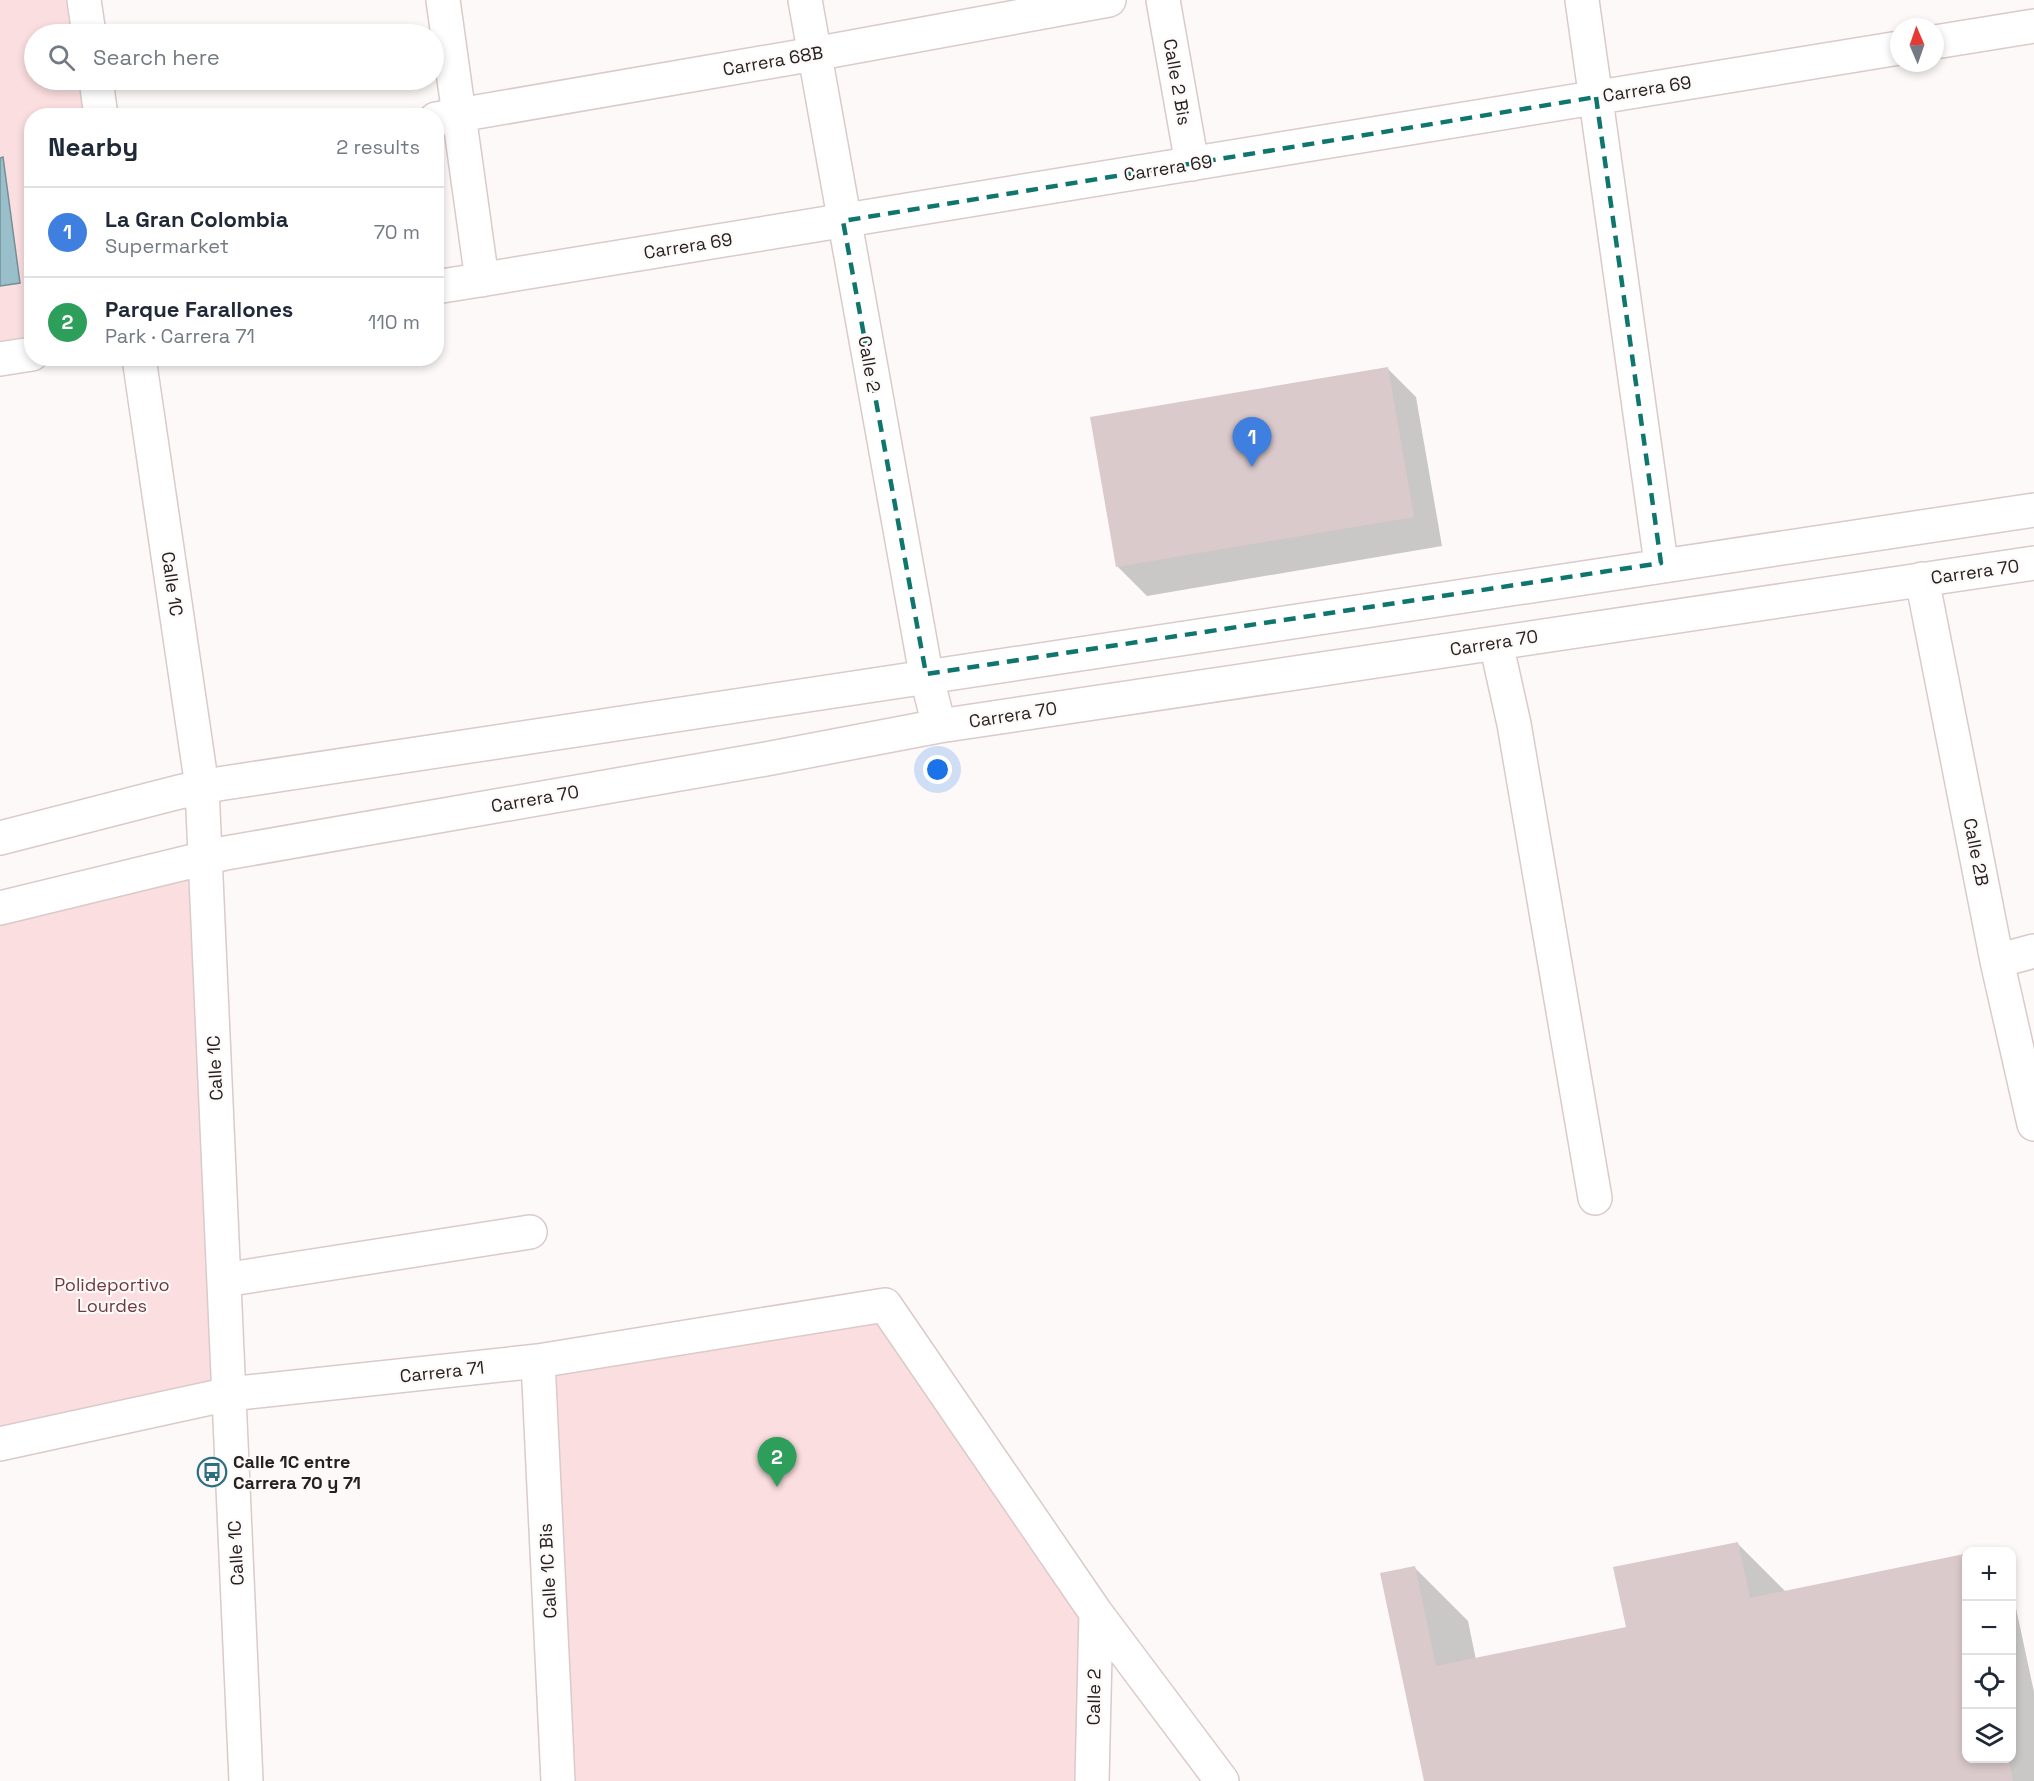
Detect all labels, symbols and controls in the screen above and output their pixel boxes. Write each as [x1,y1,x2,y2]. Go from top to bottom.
north arrow [1890,18,1944,72]
search box [24,24,444,90]
street label: Calle 2 Bis [1159,37,1196,127]
street label: Carrera 68B [721,40,825,81]
icon: search [45,41,78,74]
text: Search here [93,43,220,71]
street label: Carrera 69 [1601,70,1693,107]
text: Nearby [48,130,138,164]
text: 2 results [336,134,420,160]
street label: Carrera 69 [1122,149,1214,186]
text: La Gran Colombia [105,205,288,233]
text: 1 [63,219,72,245]
text: 70 m [374,219,420,245]
street label: Carrera 69 [642,227,734,264]
text: Supermarket [105,233,229,259]
text: Parque Farallones [105,295,293,323]
text: 2 [62,309,73,335]
text: 110 m [368,309,420,335]
text: Park · Carrera 71 [105,323,255,349]
street label: Calle 2 [853,334,886,394]
pin: 1 [1232,418,1272,467]
street label: Calle 1C [157,550,188,618]
street label: Carrera 70 [1929,554,2021,589]
street label: Carrera 70 [1448,624,1540,661]
street label: Carrera 70 [967,696,1059,733]
your location [923,755,952,784]
street label: Carrera 70 [489,779,581,818]
street label: Calle 2B [1959,816,1994,888]
street label: Calle 1C [201,1035,228,1101]
park label: Polideportivo Lourdes [54,1273,170,1317]
street label: Carrera 71 [399,1356,485,1387]
pin: 2 [758,1438,796,1487]
place label: Calle 1C entre Carrera 70 y 71 [233,1450,361,1494]
bus stop icon: Calle 1C entre Carrera 70 y 71 [196,1456,228,1488]
street label: Calle 1C [222,1520,249,1586]
street label: Calle 1C Bis [534,1523,561,1619]
map controls [1962,1547,2016,1763]
button: + [1962,1547,2016,1601]
button: − [1962,1601,2016,1655]
button: locate [1962,1655,2016,1709]
street label: Calle 2 [1082,1668,1105,1726]
button: layers [1962,1709,2016,1763]

